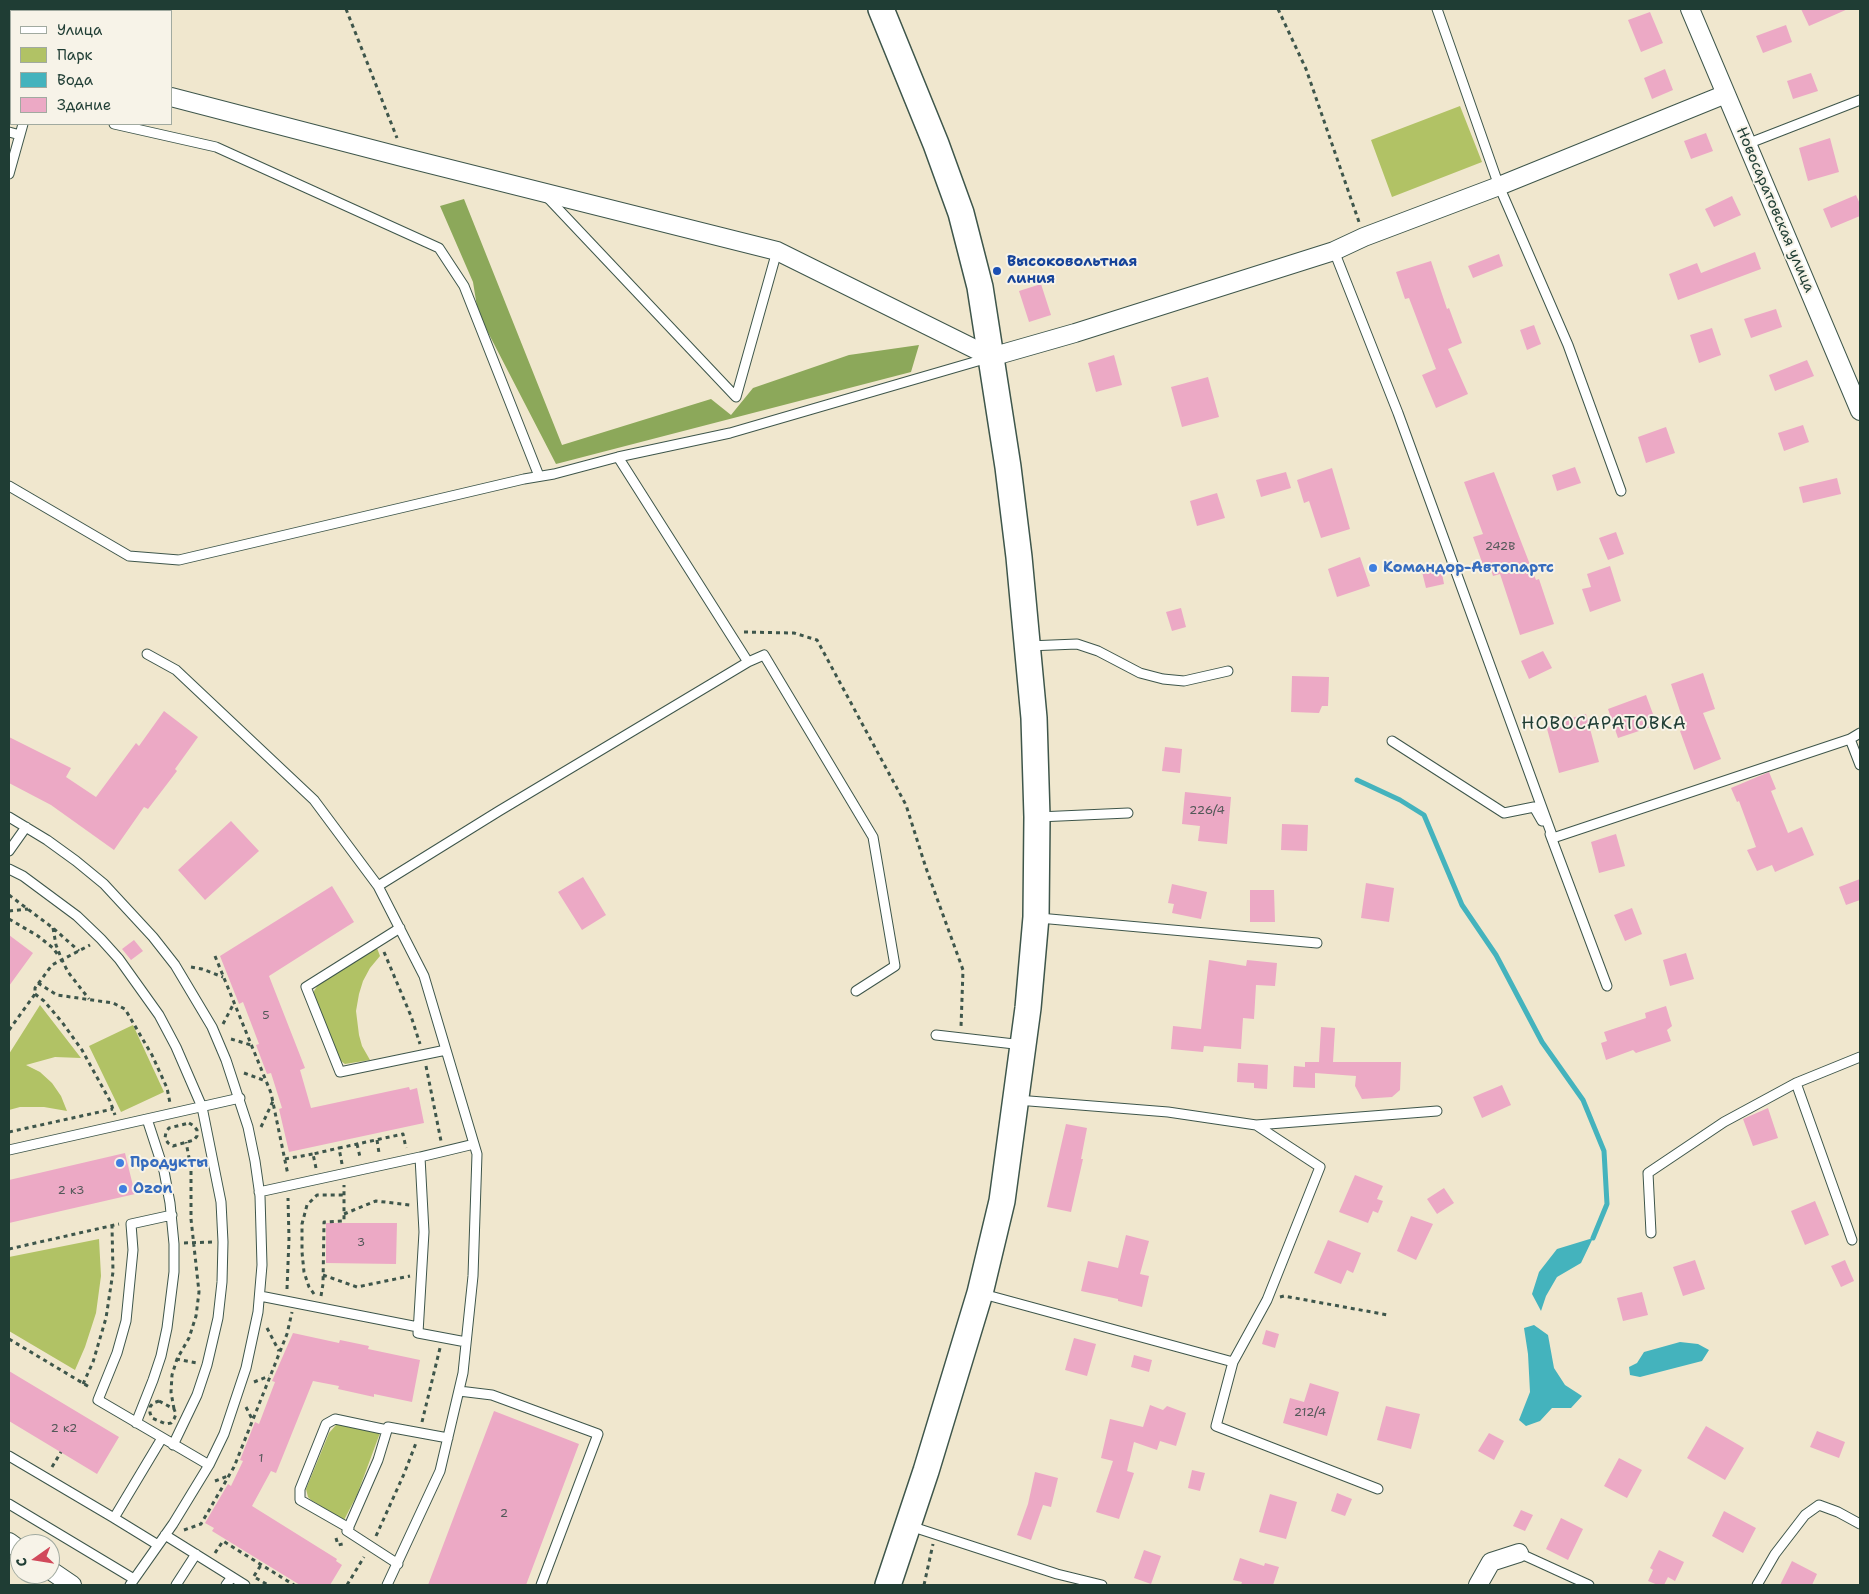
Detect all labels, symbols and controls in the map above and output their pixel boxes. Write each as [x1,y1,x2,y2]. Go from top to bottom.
legend [10,10,172,125]
text: Улица [57,20,102,40]
text: Парк [57,45,93,65]
text: Вода [57,70,93,90]
text: Здание [57,95,111,115]
street label: Новосаратовская улица [1732,125,1818,295]
place label: Высоковольтная линия [1007,253,1137,288]
marker: Высоковольтная линия [991,265,1003,277]
house number: 242В [1485,540,1515,554]
place label: Командор-Автопартс [1383,559,1554,577]
marker: Командор-Автопартс [1367,562,1379,574]
district label: НОВОСАРАТОВКА [1520,713,1688,735]
house number: 226/4 [1189,804,1225,818]
house number: 5 [262,1009,270,1023]
place label: Продукты [130,1154,208,1172]
marker: Продукты [114,1157,126,1169]
place label: Ozon [133,1180,173,1198]
marker: Ozon [117,1183,129,1195]
house number: 2 к3 [58,1184,84,1198]
house number: 3 [357,1236,365,1250]
house number: 212/4 [1294,1406,1326,1420]
house number: 2 к2 [51,1422,77,1436]
house number: 1 [258,1452,264,1466]
house number: 2 [500,1507,508,1521]
north arrow [10,1534,60,1584]
text: С [12,1556,31,1568]

